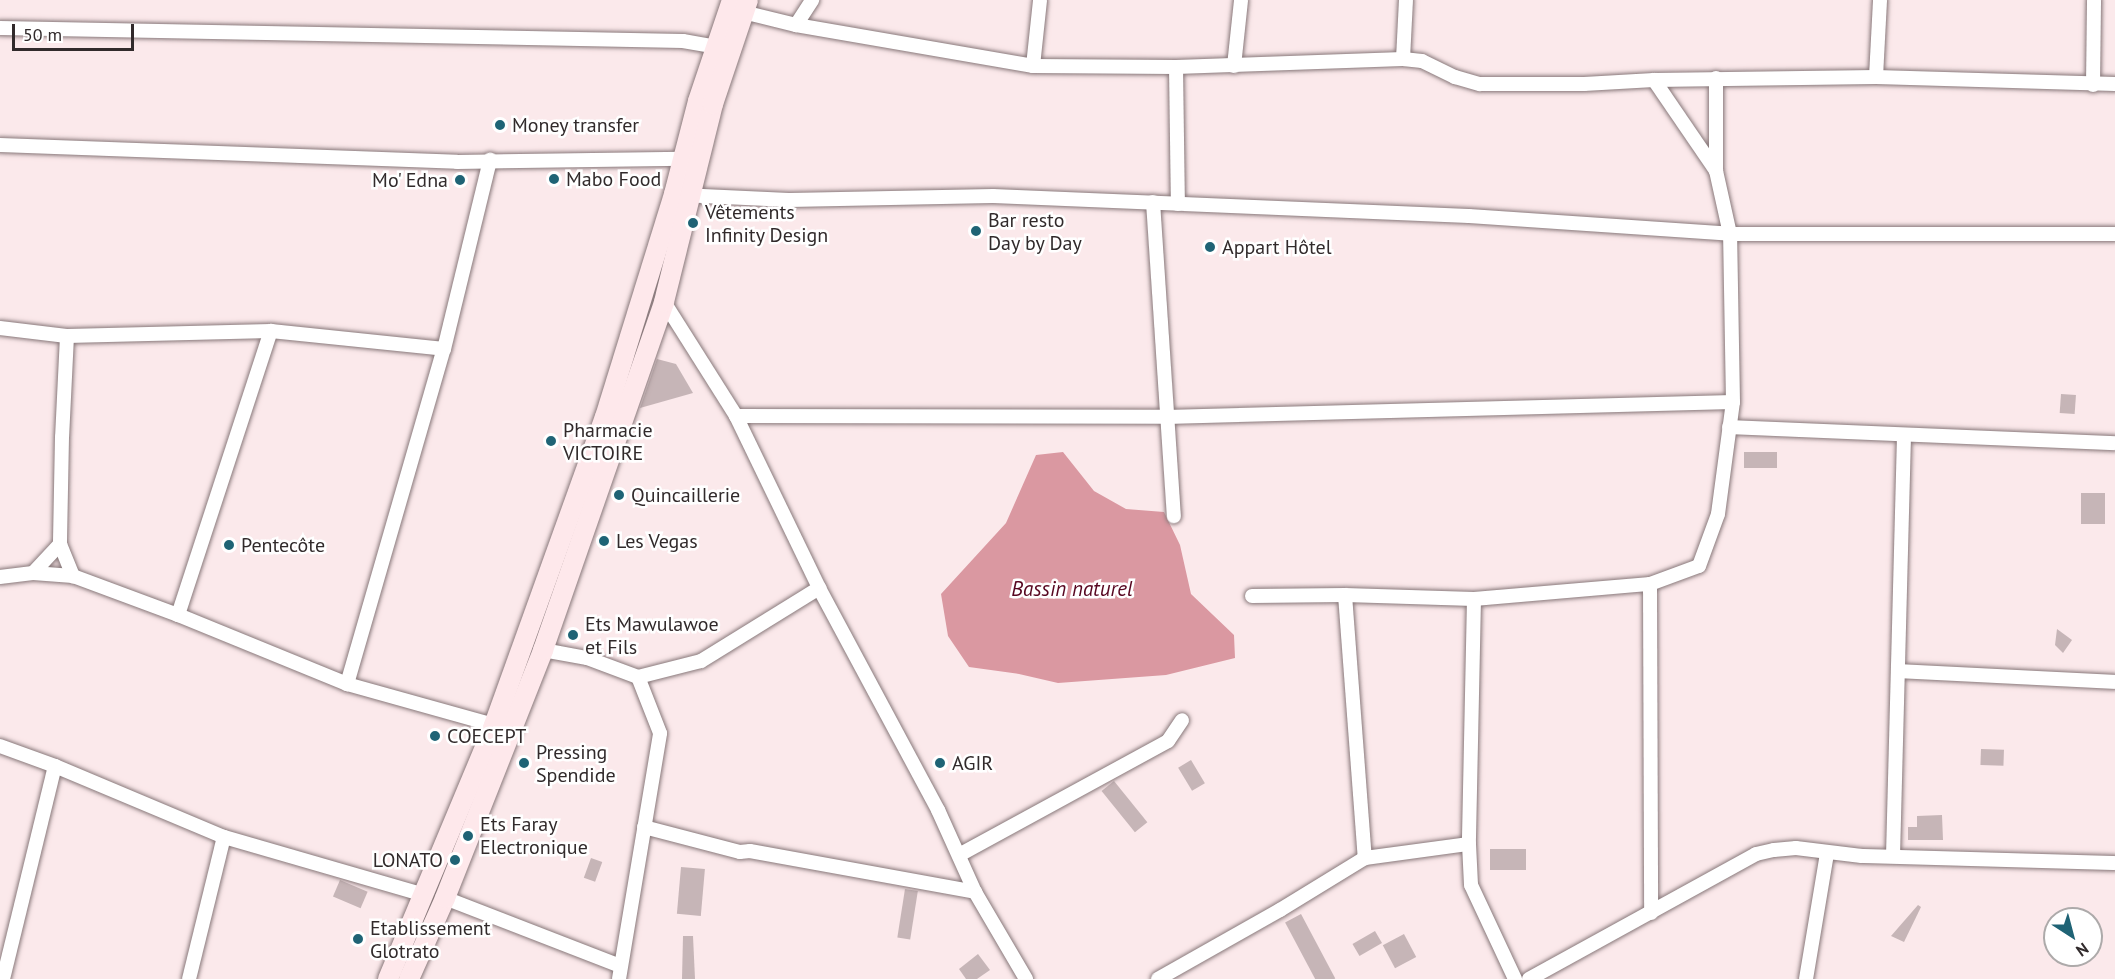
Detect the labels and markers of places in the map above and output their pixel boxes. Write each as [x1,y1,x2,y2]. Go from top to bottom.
place label: Money transfer [512,113,640,137]
marker: Money transfer [493,118,507,132]
place label: Mabo Food [566,167,661,191]
place label: Mo' Edna [370,168,448,192]
marker: Mabo Food [547,172,561,186]
marker: Mo' Edna [453,173,467,187]
place label: Vêtements Infinity Design [705,200,829,247]
place label: Bar resto Day by Day [988,208,1083,255]
marker: Vêtements Infinity Design [686,216,700,230]
marker: Bar resto Day by Day [969,224,983,238]
place label: Appart Hôtel [1222,235,1331,259]
marker: Appart Hôtel [1203,240,1217,254]
place label: Pharmacie VICTOIRE [563,418,653,465]
marker: Pharmacie VICTOIRE [544,434,558,448]
place label: Quincaillerie [631,483,740,507]
marker: Quincaillerie [612,488,626,502]
place label: Les Vegas [616,529,698,553]
place label: Pentecôte [241,533,325,557]
marker: Les Vegas [597,534,611,548]
marker: Pentecôte [222,538,236,552]
place label: Ets Mawulawoe et Fils [585,612,719,659]
marker: Ets Mawulawoe et Fils [566,628,580,642]
place label: COECEPT [447,724,526,748]
marker: COECEPT [428,729,442,743]
place label: Pressing Spendide [536,740,616,787]
place label: AGIR [952,751,993,775]
marker: Pressing Spendide [517,756,531,770]
marker: AGIR [933,756,947,770]
place label: Ets Faray Electronique [480,813,588,860]
marker: Ets Faray Electronique [461,829,475,843]
place label: LONATO [373,848,443,872]
marker: LONATO [448,853,462,867]
place label: Etablissement Glotrato [370,916,491,963]
marker: Etablissement Glotrato [351,932,365,946]

